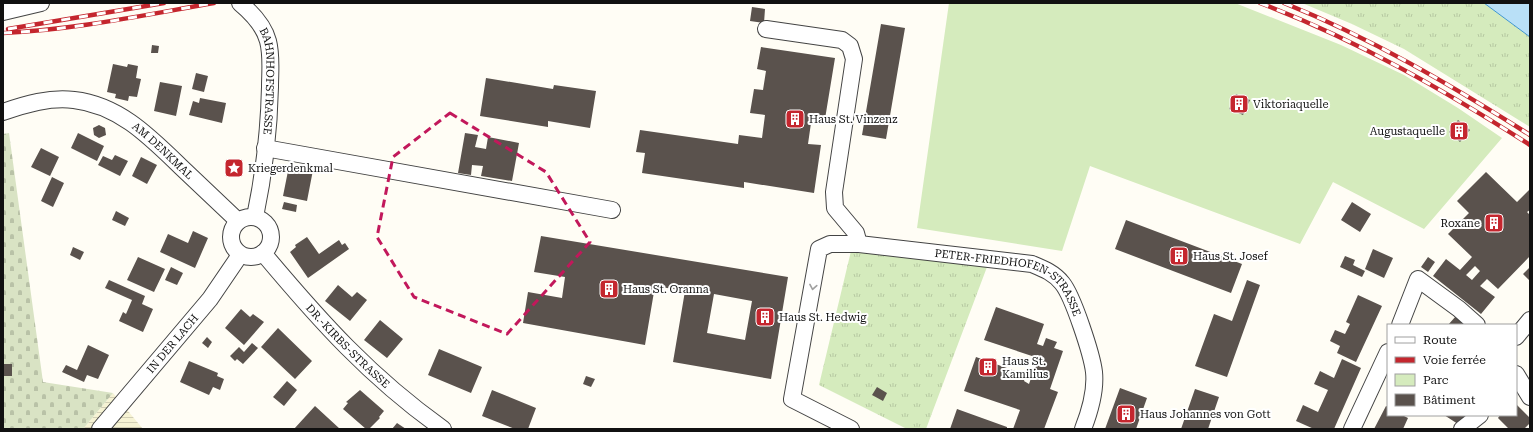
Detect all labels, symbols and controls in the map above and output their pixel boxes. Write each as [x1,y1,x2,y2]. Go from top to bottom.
street label: BAHNHOFSTRASSE [256,26,277,135]
building icon: Viktoriaquelle [1228,93,1250,115]
place label: Viktoriaquelle [1253,98,1328,111]
building icon: Haus St. Vinzenz [784,108,806,130]
place label: Haus St. Vinzenz [809,113,897,126]
street label: AM DENKMAL [129,120,196,182]
building icon: Augustaquelle [1448,120,1470,142]
place label: Augustaquelle [1370,125,1445,138]
place icon: Kriegerdenkmal [223,157,245,179]
place label: Kriegerdenkmal [248,162,333,175]
building icon: Roxane [1483,212,1505,234]
place label: Roxane [1441,217,1480,230]
building icon: Haus St. Josef [1168,245,1190,267]
street label: PETER-FRIEDHOFEN-STRASSE [934,247,1083,318]
place label: Haus St. Josef [1193,250,1269,263]
building icon: Haus St. Oranna [598,278,620,300]
place label: Haus St. Oranna [623,283,709,296]
one-way arrow [809,284,817,290]
street label: DR.-KIRBS-STRASSE [303,302,392,391]
building icon: Haus St. Hedwig [754,306,776,328]
place label: Haus St. Hedwig [779,311,867,324]
street label: IN DER LACH [144,312,201,376]
legend [1387,324,1517,416]
text: Route [1423,333,1457,347]
text: Voie ferrée [1423,353,1486,367]
place label: Haus St. Kamilius [1002,355,1048,381]
building icon: Haus St. Kamilius [977,356,999,378]
text: Parc [1423,373,1449,387]
text: Bâtiment [1423,393,1476,407]
building icon: Haus Johannes von Gott [1115,403,1137,425]
place label: Haus Johannes von Gott [1140,408,1271,421]

